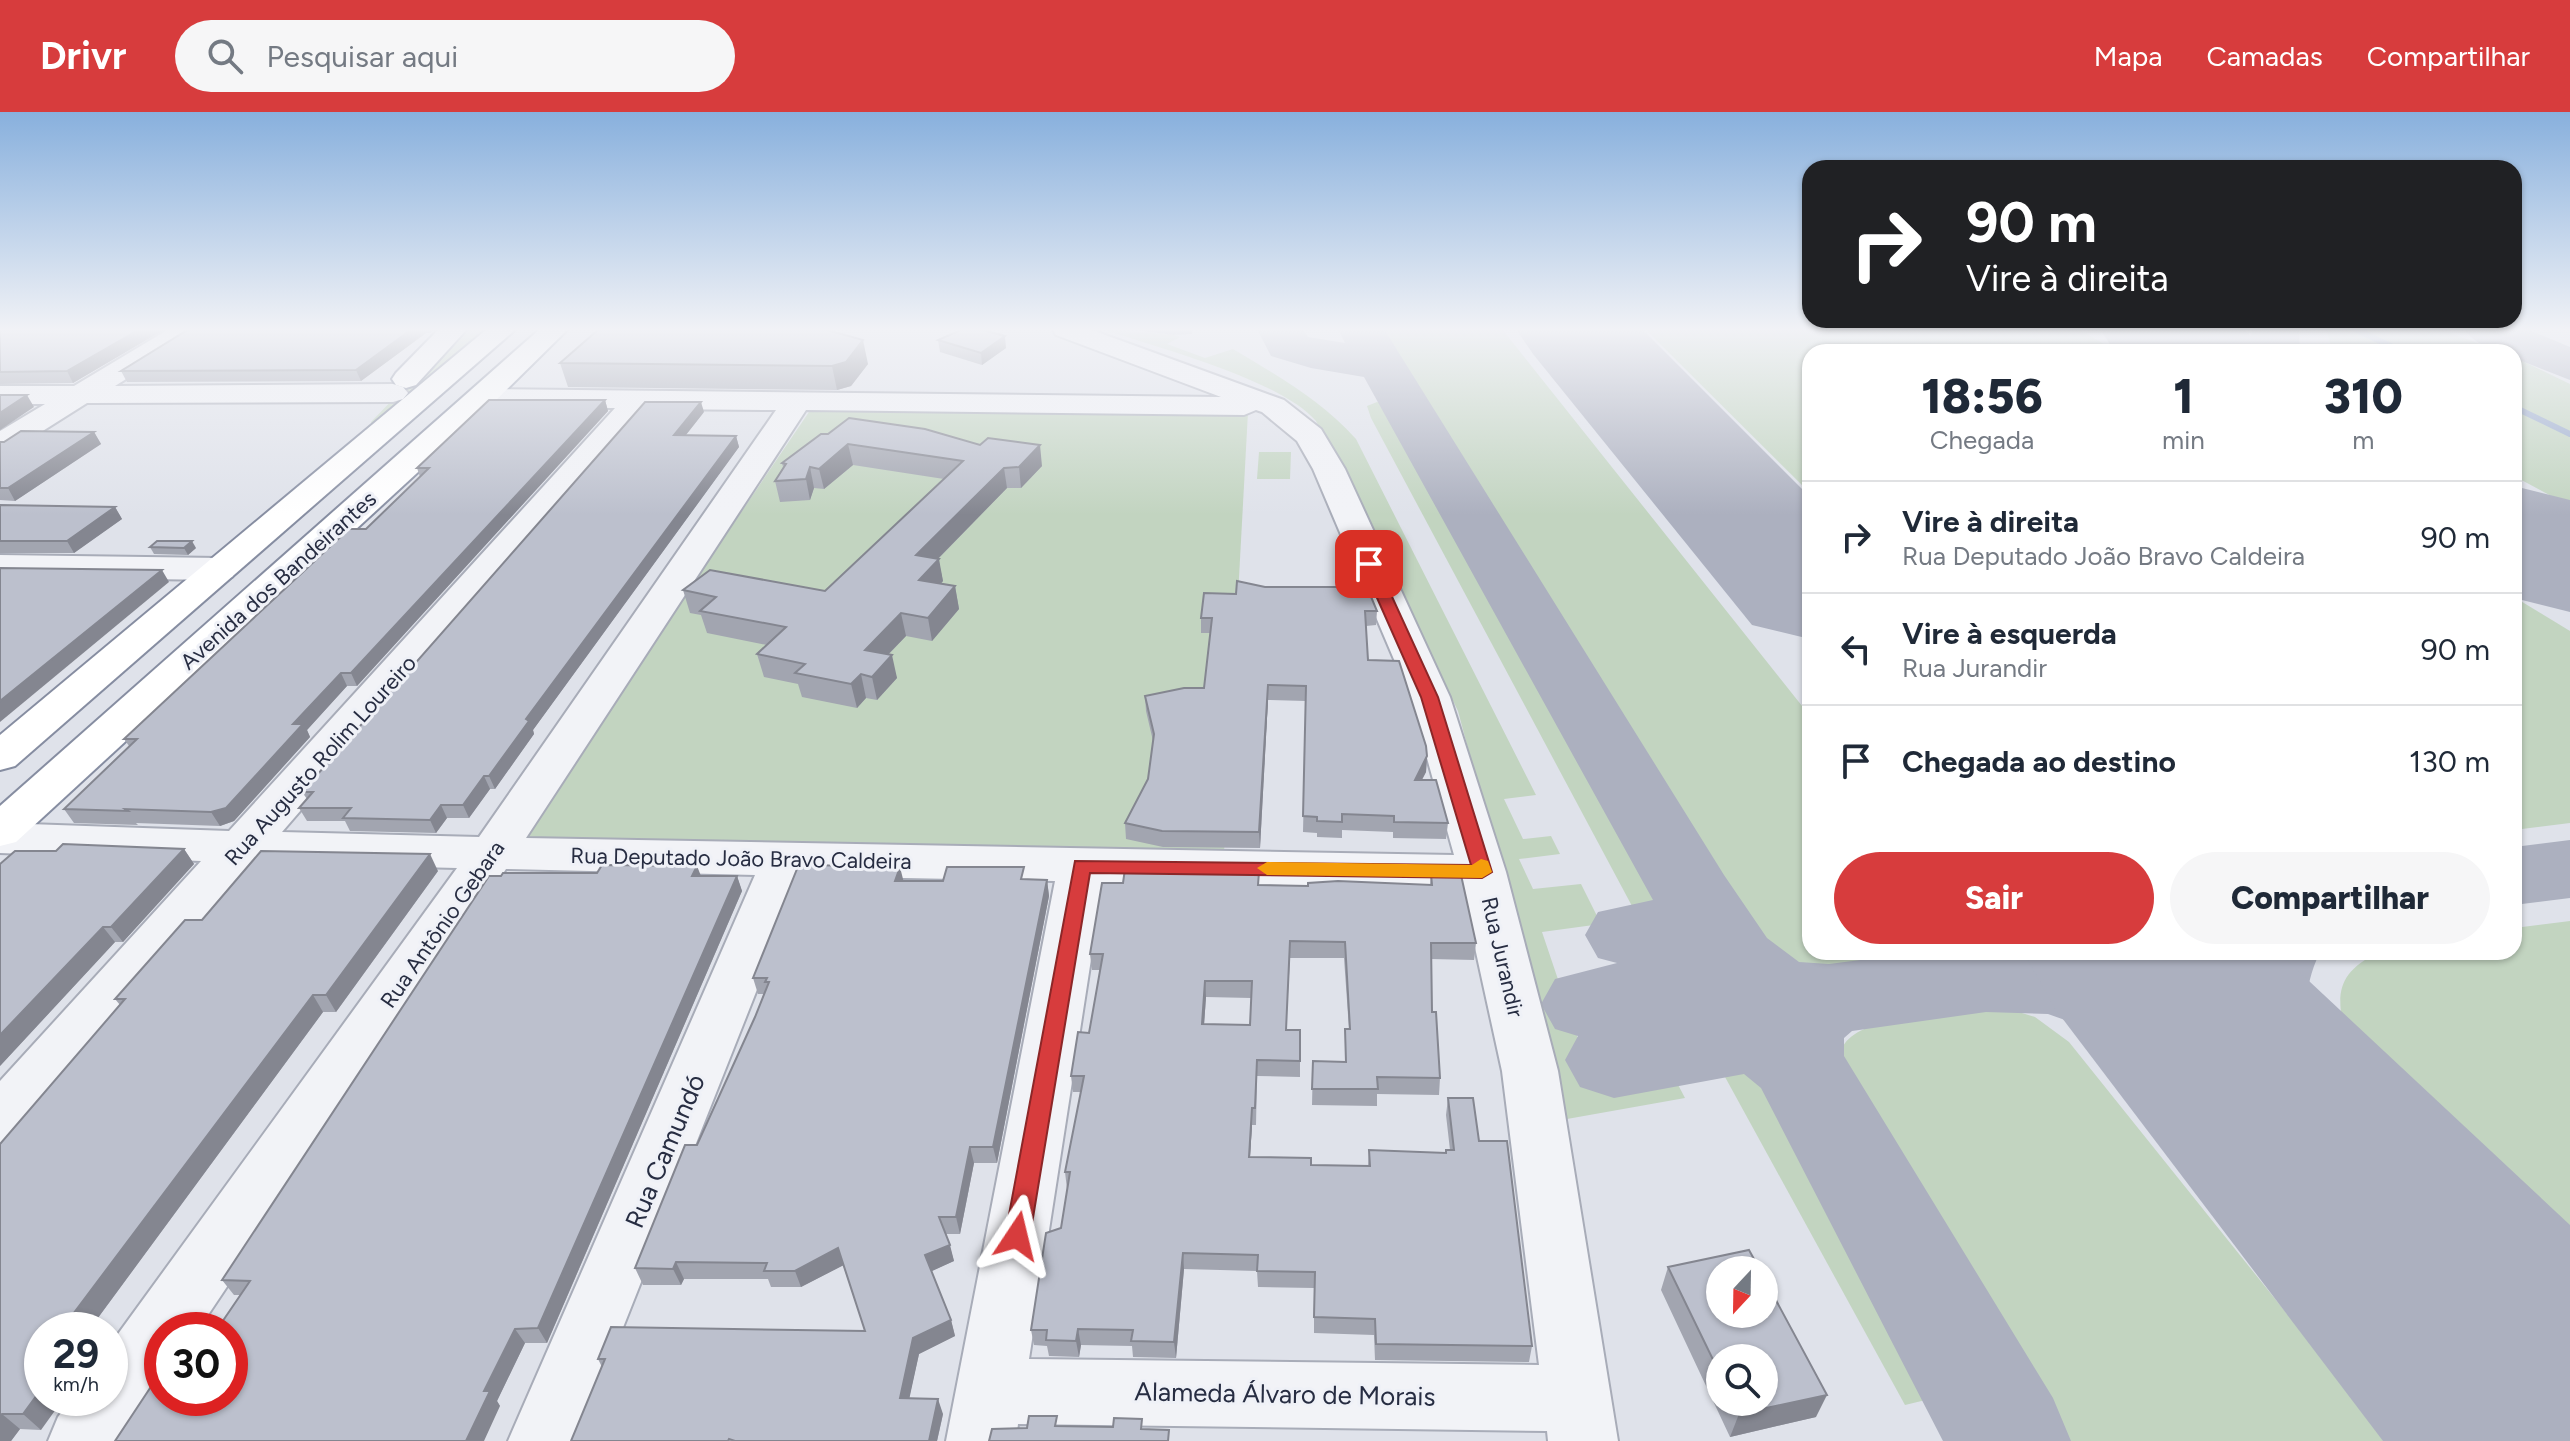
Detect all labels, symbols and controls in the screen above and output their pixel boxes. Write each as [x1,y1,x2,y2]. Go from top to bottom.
search box [175,20,735,92]
text: Drivr [40,33,127,79]
icon: search [203,34,247,78]
text: Pesquisar aqui [267,38,458,75]
text: Mapa [2094,39,2163,73]
text: Camadas [2207,39,2323,73]
text: Compartilhar [2367,39,2530,73]
text: 90 m [1966,189,2097,256]
icon: right [1834,192,1938,296]
text: Vire à direita [1966,257,2169,300]
text: 18:56 [1921,367,2043,425]
text: 1 [2173,367,2194,425]
text: 310 [2324,367,2403,425]
text: Chegada [1930,424,2034,456]
text: min [2162,424,2205,456]
text: m [2352,424,2374,456]
street label: Avenida dos Bandeirantes [175,485,382,676]
text: Vire à direita [1902,503,2079,540]
icon: right [1834,515,1878,559]
text: 90 m [2421,519,2490,556]
pin [1335,530,1403,598]
text: Rua Deputado João Bravo Caldeira [1902,540,2305,572]
icon: arrive [1347,542,1391,586]
text: Vire à esquerda [1902,615,2117,652]
icon: left [1834,627,1878,671]
text: 90 m [2421,631,2490,668]
street label: Rua Augusto Rolim Loureiro [219,650,422,871]
text: Rua Jurandir [1902,652,2047,684]
icon: arrive [1834,739,1878,783]
text: Chegada ao destino [1902,743,2176,780]
text: 130 m [2409,743,2490,780]
street label: Rua Antônio Gebara [375,835,510,1013]
street label: Rua Deputado João Bravo Caldeira [570,842,912,875]
button: Sair [1834,852,2154,944]
button: Compartilhar [2170,852,2490,944]
street label: Rua Jurandir [1476,894,1530,1020]
street label: Rua Camundó [618,1069,712,1233]
position arrow [975,1194,1059,1278]
north arrow [1706,1256,1778,1328]
map controls [1706,1256,1778,1416]
speed limit sign: 30 [144,1312,248,1416]
text: 29 [53,1330,99,1378]
button: search [1706,1344,1778,1416]
text: km/h [53,1372,99,1396]
street label: Alameda Álvaro de Morais [1134,1375,1436,1413]

